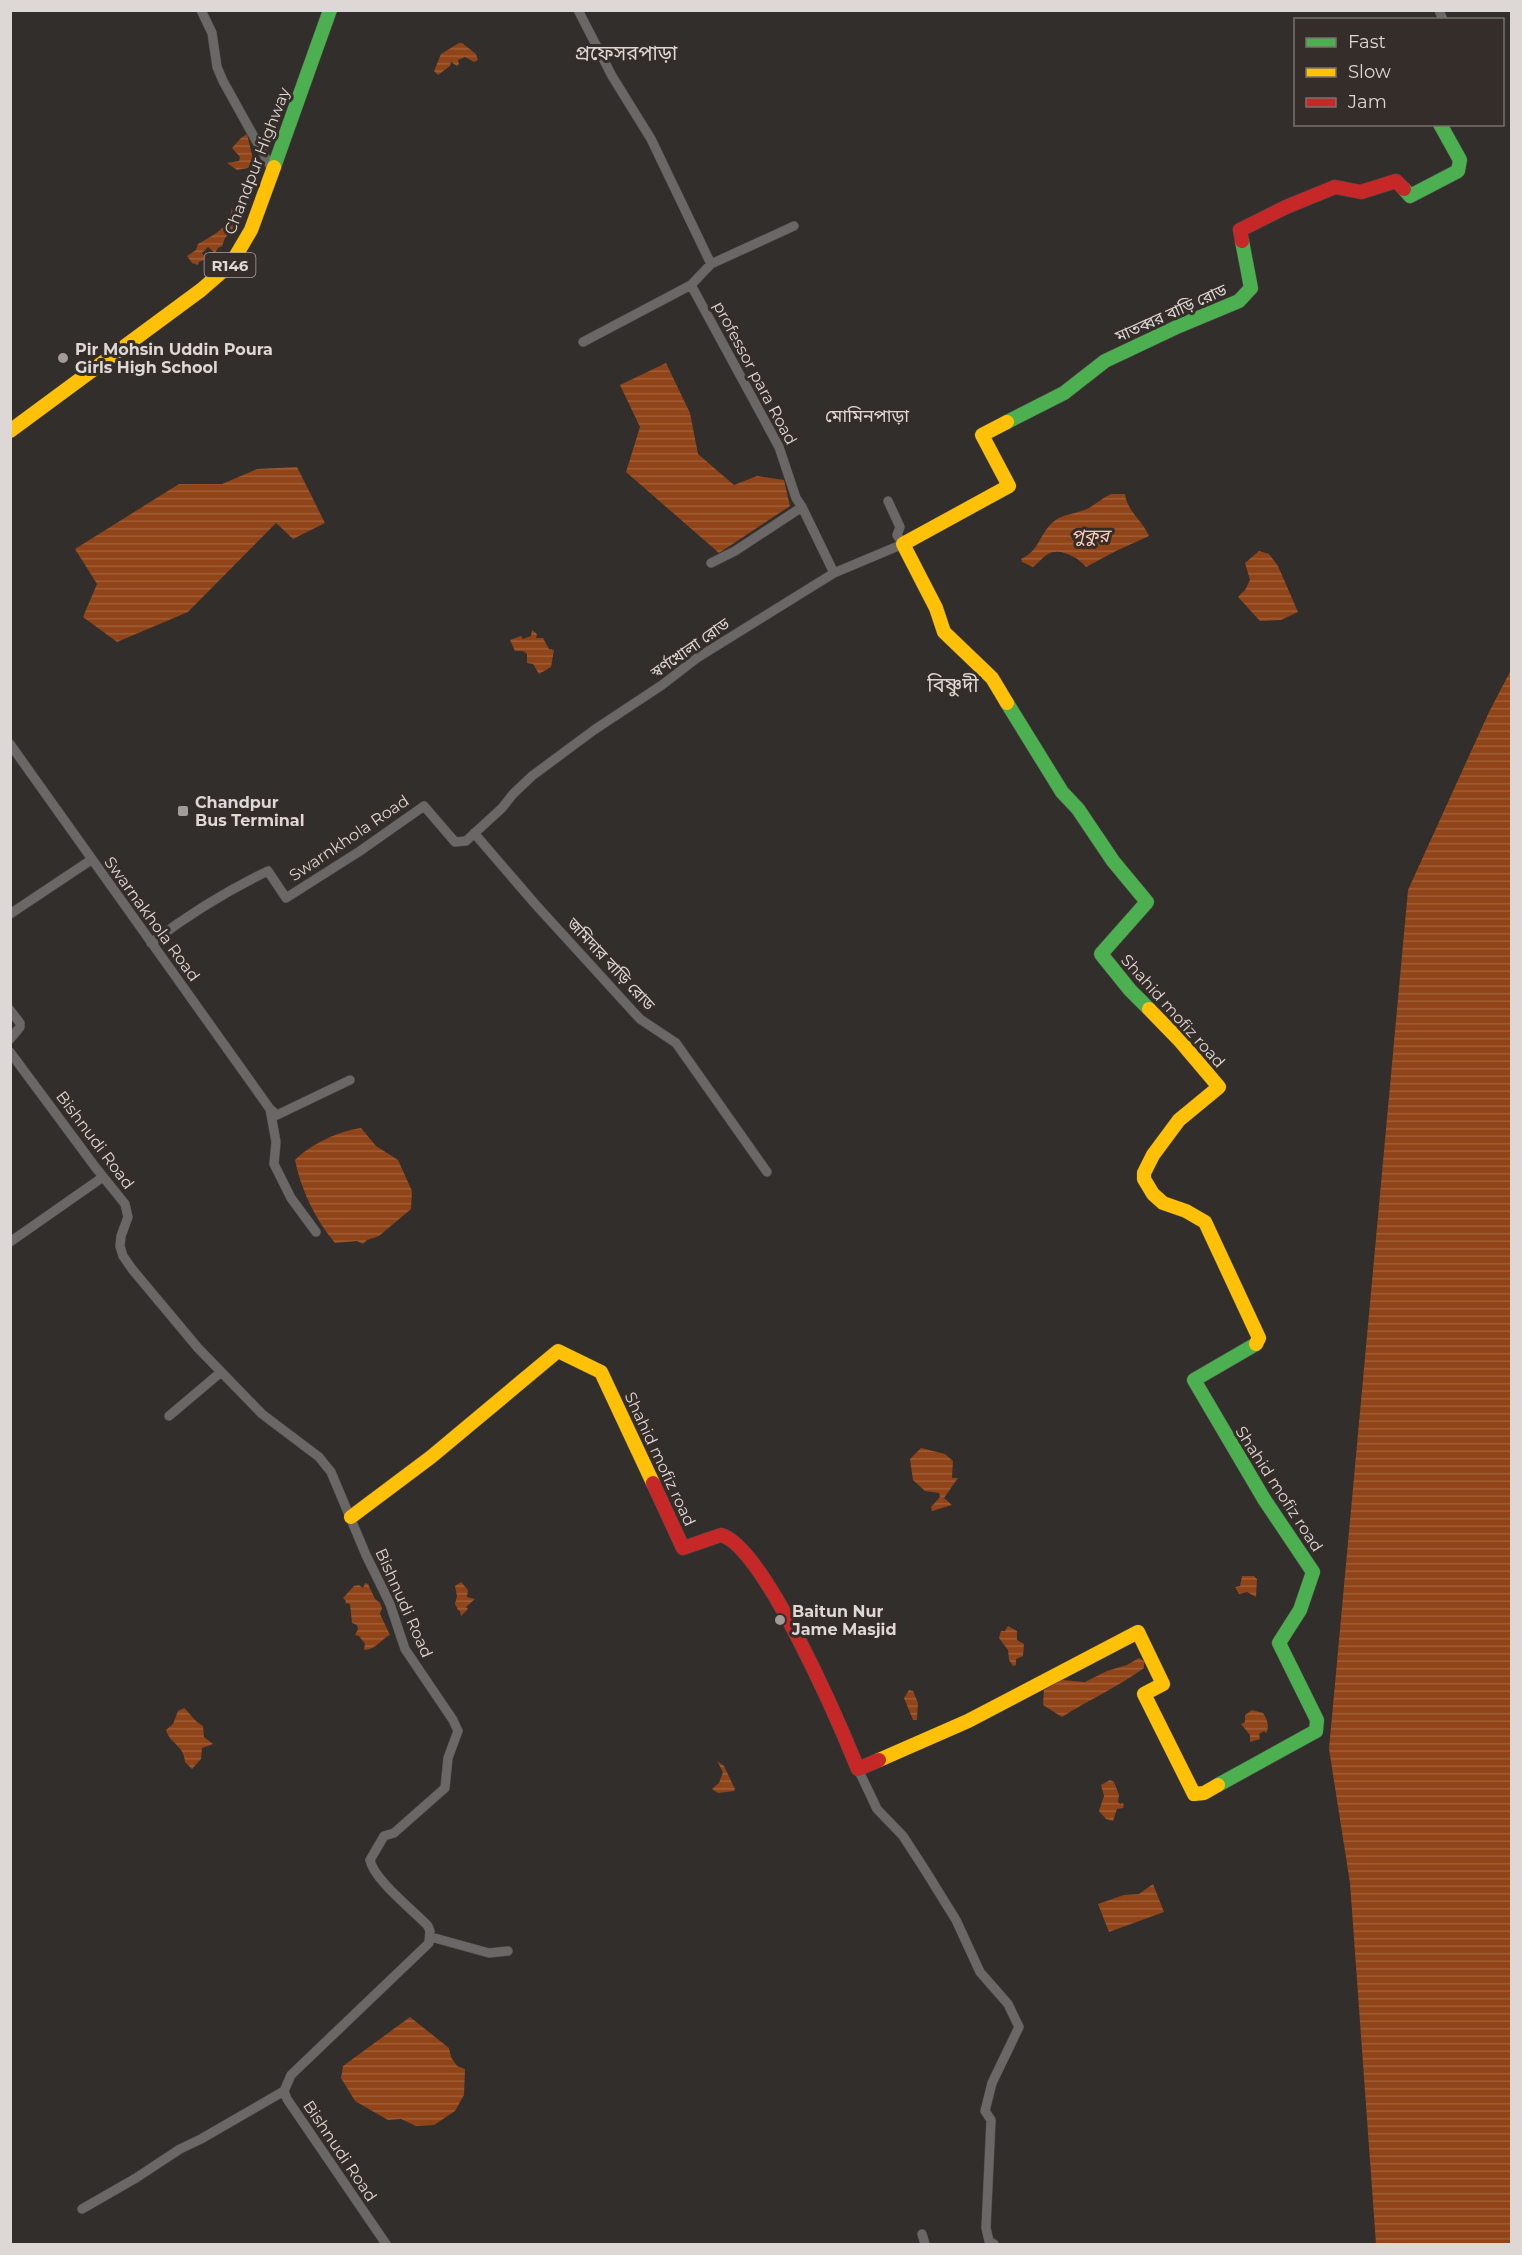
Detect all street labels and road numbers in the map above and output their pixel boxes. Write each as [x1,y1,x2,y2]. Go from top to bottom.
street label: Chandpur Highway [220,84,294,237]
road number: R146 [204,253,256,277]
street label: মাতব্বর বাড়ি রোড [1112,280,1230,346]
street label: professor para Road [709,298,801,448]
street label: স্বর্ণখোলা রোড [646,614,733,683]
street label: Swarnkhola Road [286,791,412,885]
street label: Swarnakhola Road [100,853,204,985]
street label: জমিদার বাড়ি রোড [563,913,659,1015]
street label: Shahid mofiz road [1117,950,1229,1072]
street label: Bishnudi Road [52,1087,138,1193]
street label: Shahid mofiz road [621,1389,699,1529]
street label: Shahid mofiz road [1231,1423,1327,1555]
street label: Bishnudi Road [371,1545,437,1661]
street label: Bishnudi Road [299,2097,381,2205]

